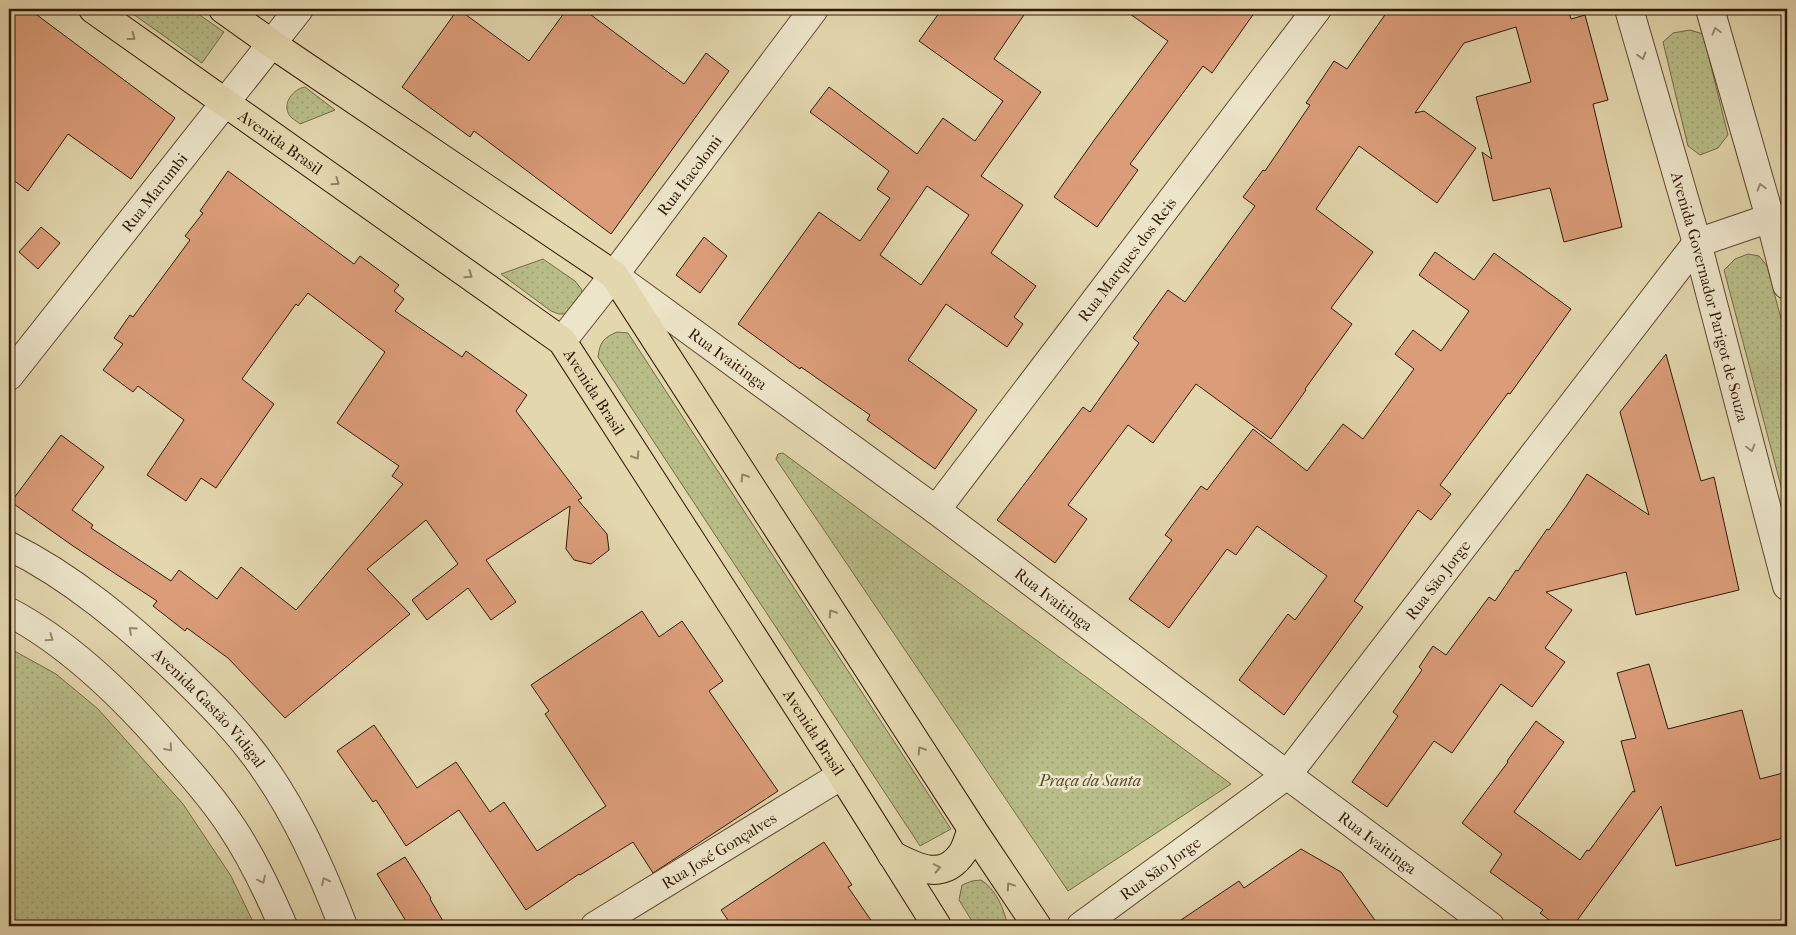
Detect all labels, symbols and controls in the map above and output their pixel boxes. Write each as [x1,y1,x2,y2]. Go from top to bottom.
one-way arrow [1712,27,1722,36]
one-way arrow [126,31,136,40]
one-way arrow [1637,51,1647,59]
street label: Avenida Brasil [234,105,327,179]
street label: Rua Itacolomi [653,131,726,219]
street label: Rua Marumbi [117,149,192,236]
street label: Avenida Governador Parigot de Souza [1667,169,1753,425]
one-way arrow [330,176,340,185]
one-way arrow [1757,184,1767,192]
street label: Rua Marques dos Reis [1074,194,1180,325]
one-way arrow [463,270,472,278]
street label: Rua Ivaitinga [685,324,771,394]
street label: Avenida Brasil [559,345,629,439]
one-way arrow [1745,444,1756,453]
one-way arrow [630,450,639,459]
one-way arrow [741,473,751,482]
street label: Rua São Jorge [1401,536,1475,624]
street label: Rua Ivaitinga [1011,564,1097,635]
one-way arrow [829,610,839,619]
one-way arrow [128,627,137,636]
one-way arrow [44,632,54,641]
street label: Avenida Gastão Vidigal [148,644,270,772]
street label: Avenida Brasil [779,685,849,779]
one-way arrow [163,743,172,752]
one-way arrow [917,746,927,755]
park label: Praça da Santa [1038,771,1141,790]
street label: Rua José Gonçalves [658,808,780,893]
street label: Rua Ivaitinga [1334,808,1421,878]
street label: Rua São Jorge [1116,833,1204,904]
one-way arrow [933,863,942,874]
one-way arrow [256,875,266,884]
one-way arrow [320,877,331,886]
one-way arrow [1007,882,1016,892]

